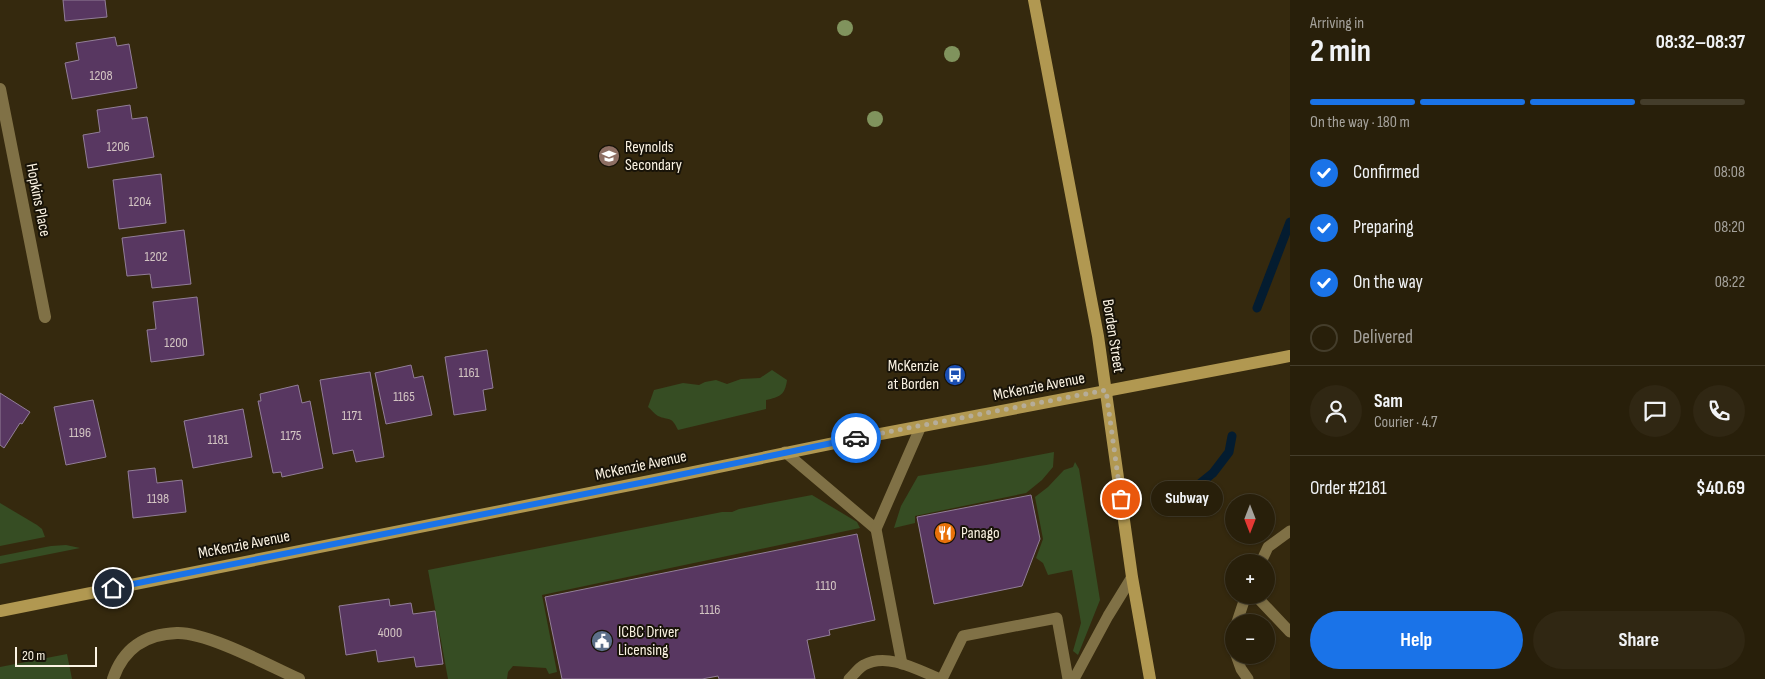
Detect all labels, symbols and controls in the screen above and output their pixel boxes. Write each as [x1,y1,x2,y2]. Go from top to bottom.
text: Arriving in [1310,14,1364,33]
text: 08:32–08:37 [1656,31,1745,54]
text: 2 min [1310,32,1371,71]
house number: 1208 [89,67,113,84]
text: On the way · 180 m [1310,113,1410,132]
house number: 1206 [106,138,130,155]
place label: Reynolds Secondary [625,138,682,175]
school or university icon: Reynolds Secondary [597,144,621,168]
icon: check [1310,159,1338,187]
text: Confirmed [1353,161,1420,184]
street label: Hopkins Place [22,162,54,238]
text: 08:08 [1714,163,1745,182]
house number: 1204 [129,193,152,210]
icon: check [1310,214,1338,242]
text: Preparing [1353,216,1414,239]
text: 08:20 [1714,218,1745,237]
house number: 1202 [145,248,168,265]
icon: check [1310,269,1338,297]
text: On the way [1353,271,1423,294]
text: 08:22 [1715,273,1745,292]
street label: Borden Street [1098,298,1128,374]
text: Delivered [1353,326,1413,349]
house number: 1200 [164,334,188,351]
place label: McKenzie at Borden [887,357,939,394]
bus stop icon: McKenzie at Borden [943,363,967,387]
house number: 1161 [459,364,480,381]
street label: McKenzie Avenue [992,369,1086,405]
button: person [1310,385,1362,437]
button: chat [1629,385,1681,437]
button: phone [1693,385,1745,437]
house number: 1165 [393,388,415,405]
text: Sam [1374,390,1403,413]
house number: 1171 [342,407,362,424]
courier [831,413,881,463]
text: Courier · 4.7 [1374,413,1437,432]
house number: 1196 [69,424,91,441]
icon: car [842,424,870,452]
house number: 1175 [281,427,302,444]
house number: 1181 [208,431,229,448]
street label: McKenzie Avenue [594,447,688,485]
text: Order #2181 [1310,477,1387,500]
text: $40.69 [1696,477,1745,500]
pin [1100,478,1142,520]
callout: Subway [1151,482,1224,516]
icon: bag [1107,485,1135,513]
text: Subway [1165,489,1209,508]
house number: 1198 [147,490,169,507]
north arrow [1225,494,1275,544]
map controls [1225,494,1275,664]
restaurant icon: Panago [933,521,957,545]
place label: Panago [961,524,1000,543]
street label: McKenzie Avenue [197,527,291,563]
button: + [1225,554,1275,604]
pin [92,567,134,609]
icon: home [99,574,127,602]
house number: 1110 [816,577,836,594]
house number: 1116 [700,601,720,618]
button: Help [1310,611,1523,669]
button: Share [1533,611,1745,669]
button: − [1225,614,1275,664]
place label: ICBC Driver Licensing [618,623,679,660]
house number: 4000 [378,624,402,641]
public building icon: ICBC Driver Licensing [590,629,614,653]
scale bar [15,644,98,667]
text: 20 m [22,647,45,664]

